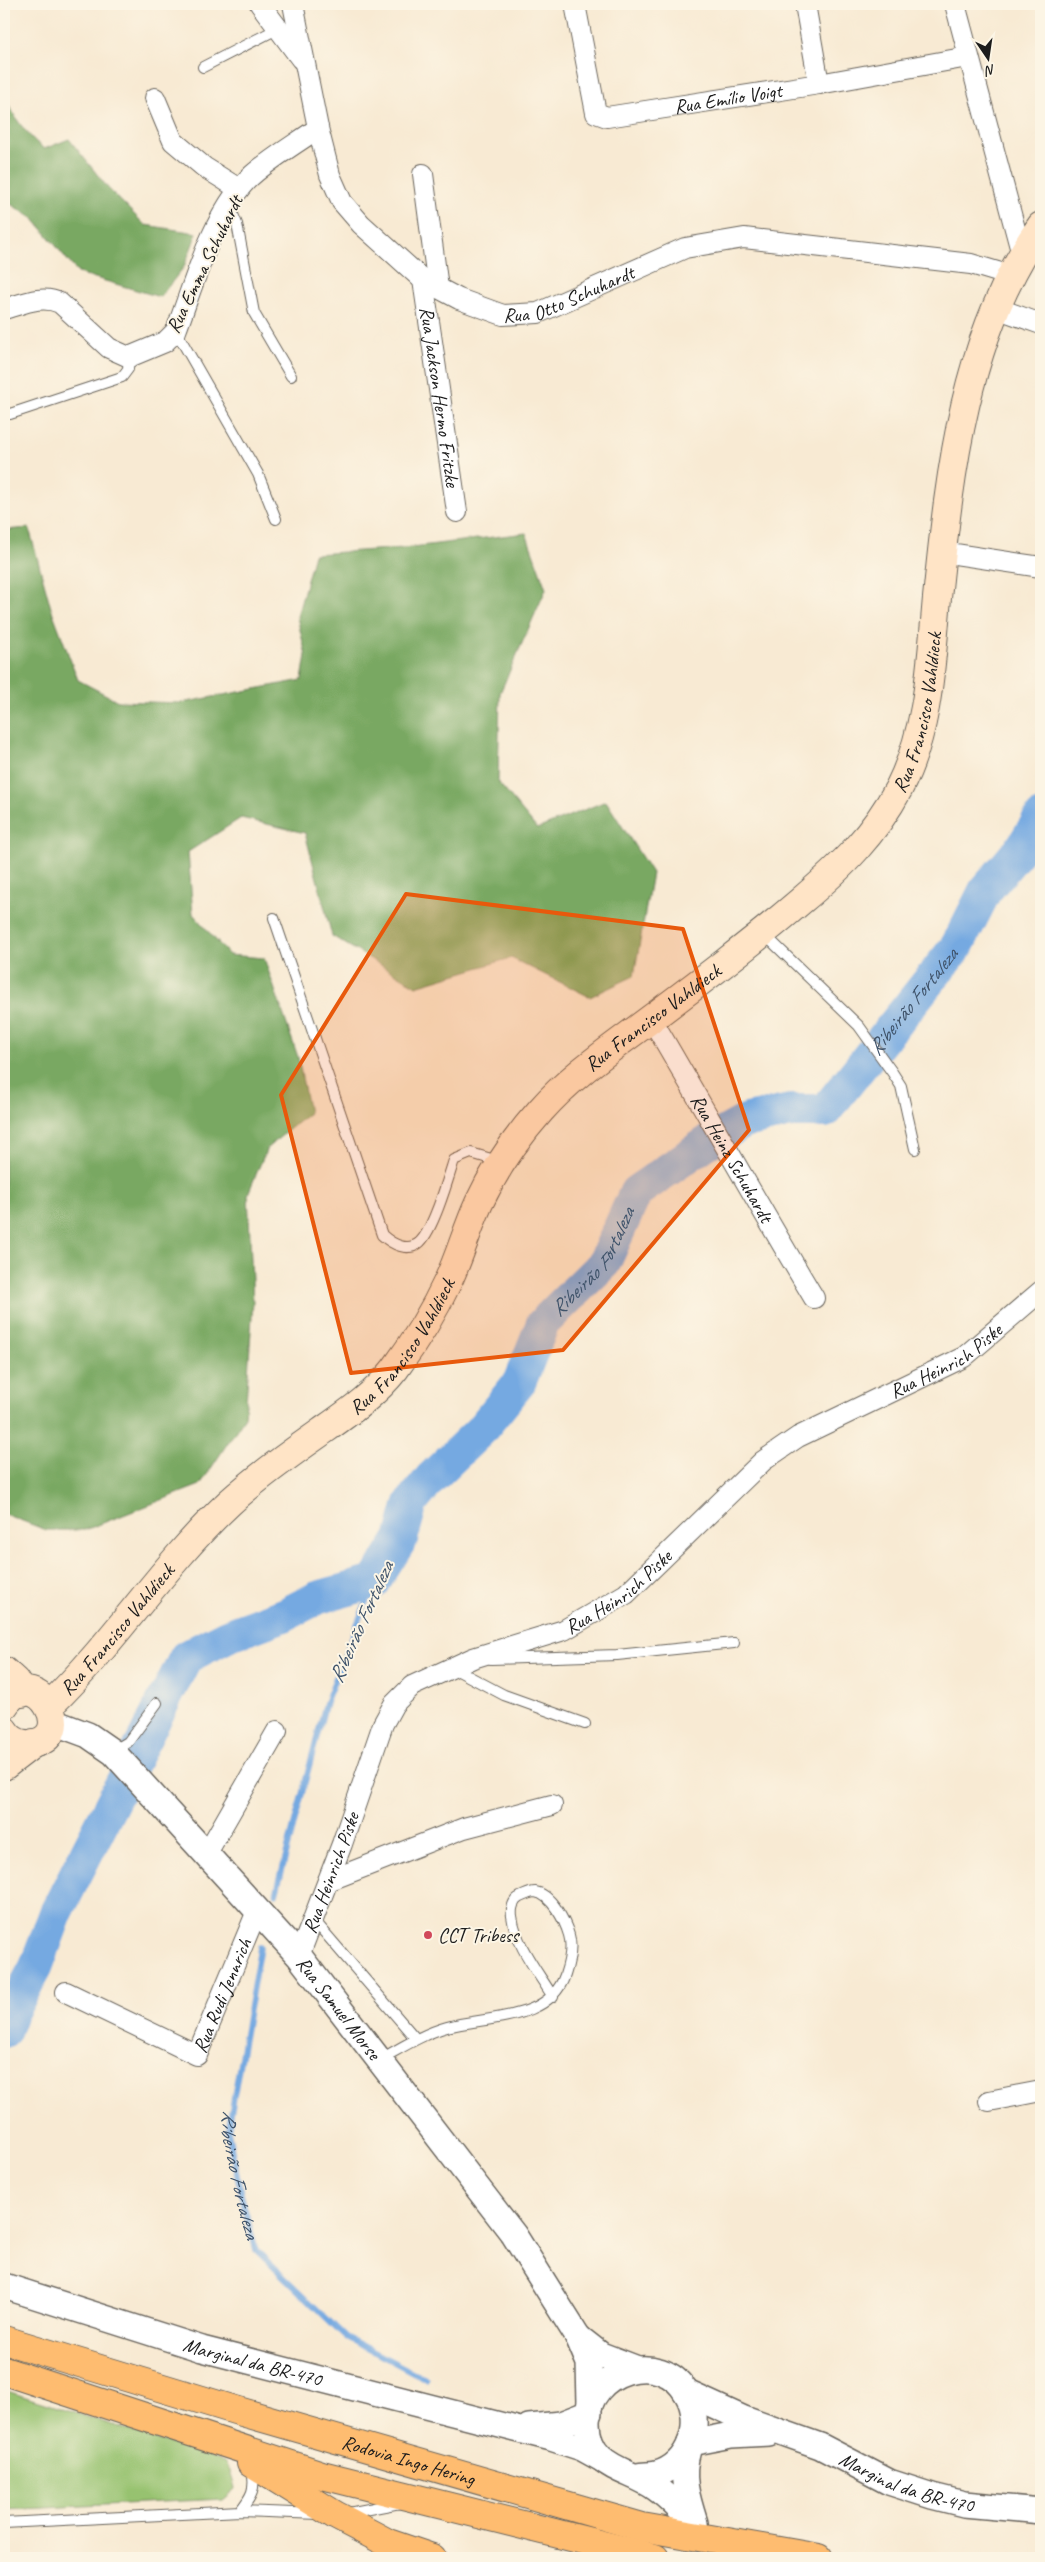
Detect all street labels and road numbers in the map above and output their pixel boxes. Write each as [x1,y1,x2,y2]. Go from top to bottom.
street label: Rua Emílio Voigt [672,78,786,119]
street label: Rua Emma Schuhardt [160,189,250,337]
street label: Rua Otto Schuhardt [502,259,640,328]
street label: Rua Jackson Hermo Fritzke [414,305,465,490]
street label: Rua Francisco Vahldieck [887,630,947,797]
street label: Rua Francisco Vahldieck [580,958,727,1077]
street label: Rua Heinz Schuhardt [685,1090,780,1229]
street label: Rua Francisco Vahldieck [344,1273,461,1420]
street label: Rua Heinrich Piske [886,1317,1008,1404]
street label: Rua Heinrich Piske [561,1544,678,1640]
street label: Rua Francisco Vahldieck [55,1558,181,1700]
street label: Rua Heinrich Piske [297,1808,365,1937]
street label: Rua Rudi Jennrich [187,1934,258,2057]
street label: Rua Samuel Morse [291,1951,387,2066]
street label: Marginal da BR-470 [180,2332,326,2393]
street label: Rodovia Ingo Hering [339,2429,479,2492]
street label: Marginal da BR-470 [835,2446,977,2518]

